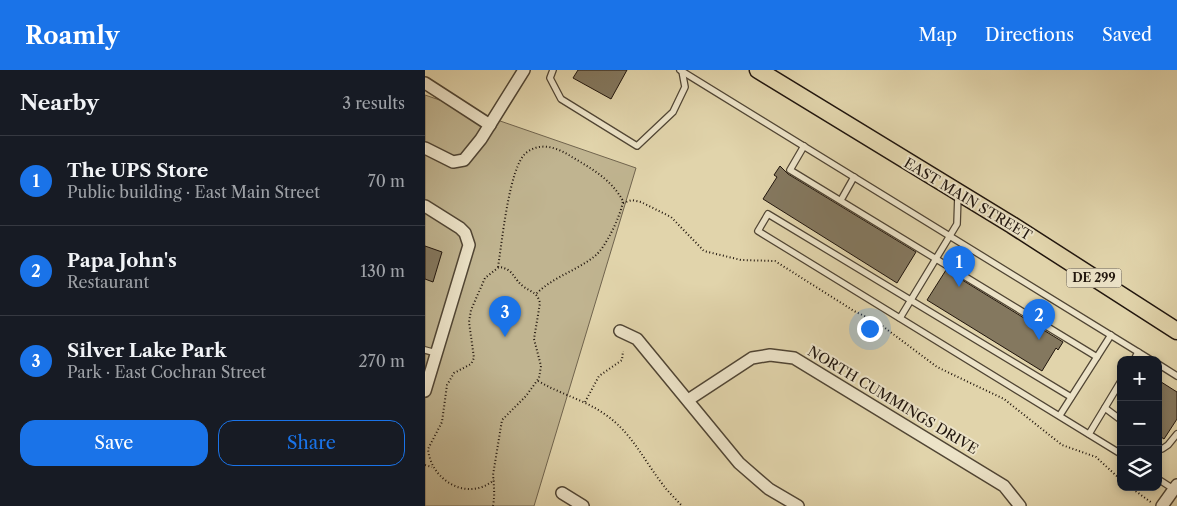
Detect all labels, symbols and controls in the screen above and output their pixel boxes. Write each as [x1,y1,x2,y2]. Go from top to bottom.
text: Roamly [25,21,119,50]
text: Map [918,24,957,46]
text: Directions [985,24,1074,46]
text: Saved [1102,24,1152,46]
text: Nearby [20,90,99,115]
text: 3 results [342,93,405,113]
street label: EAST MAIN STREET [901,154,1036,245]
text: The UPS Store [67,159,208,182]
text: 1 [32,171,40,191]
text: 70 m [368,171,405,191]
text: Public building · East Main Street [67,182,320,202]
pin: 1 [943,246,975,287]
text: Papa John's [67,249,177,272]
text: 2 [31,261,41,281]
text: 130 m [360,261,405,281]
road number: DE 299 [1067,268,1121,288]
text: Restaurant [67,272,149,292]
pin: 3 [489,296,521,337]
pin: 2 [1023,299,1055,340]
your location [857,316,883,342]
text: Silver Lake Park [67,339,227,362]
street label: NORTH CUMMINGS DRIVE [805,342,981,458]
text: 3 [31,351,41,371]
text: 270 m [359,351,405,371]
map controls [1117,356,1162,491]
button: + [1117,356,1162,401]
text: Park · East Cochran Street [67,362,266,382]
button: − [1117,401,1162,446]
button: Save [20,420,208,466]
button: Share [218,420,405,466]
button: layers [1117,446,1162,491]

